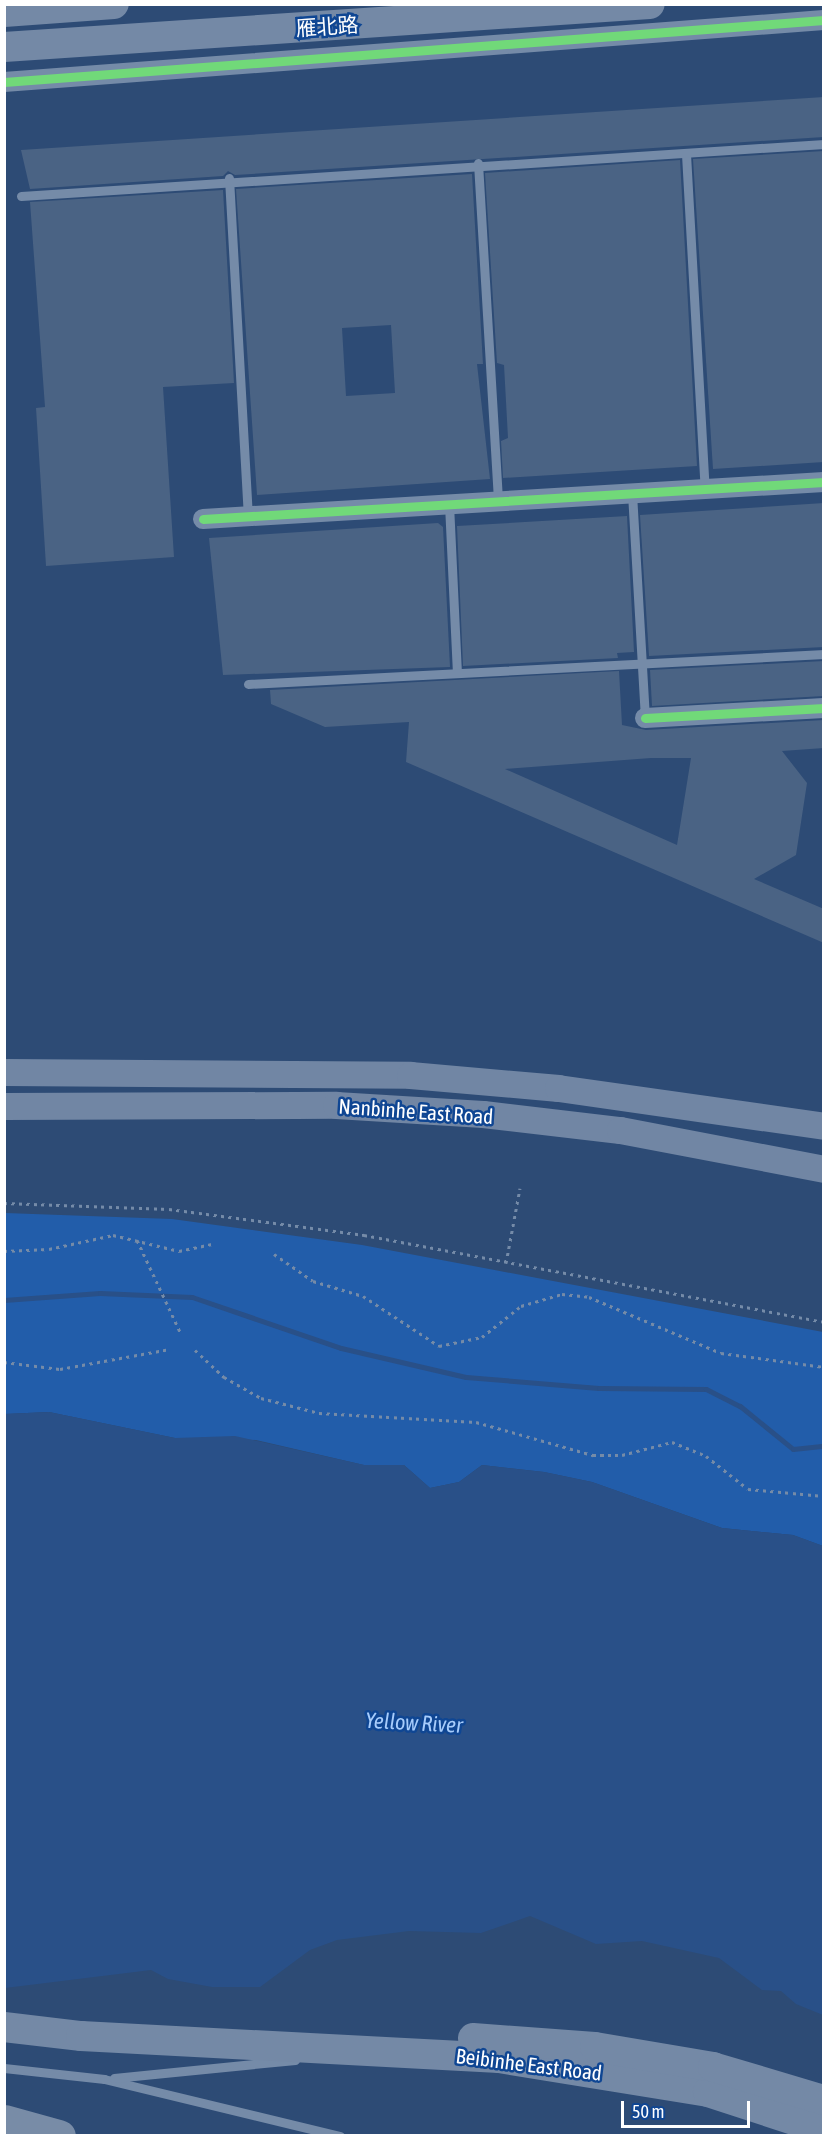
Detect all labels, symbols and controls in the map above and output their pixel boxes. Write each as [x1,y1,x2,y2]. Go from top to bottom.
street label: 雁北路 [295,11,359,41]
street label: Nanbinhe East Road [338,1093,494,1129]
water label: Yellow River [365,1707,463,1739]
street label: Beibinhe East Road [455,2043,603,2085]
scale bar [624,2089,753,2127]
text: 50 m [632,2101,664,2122]

